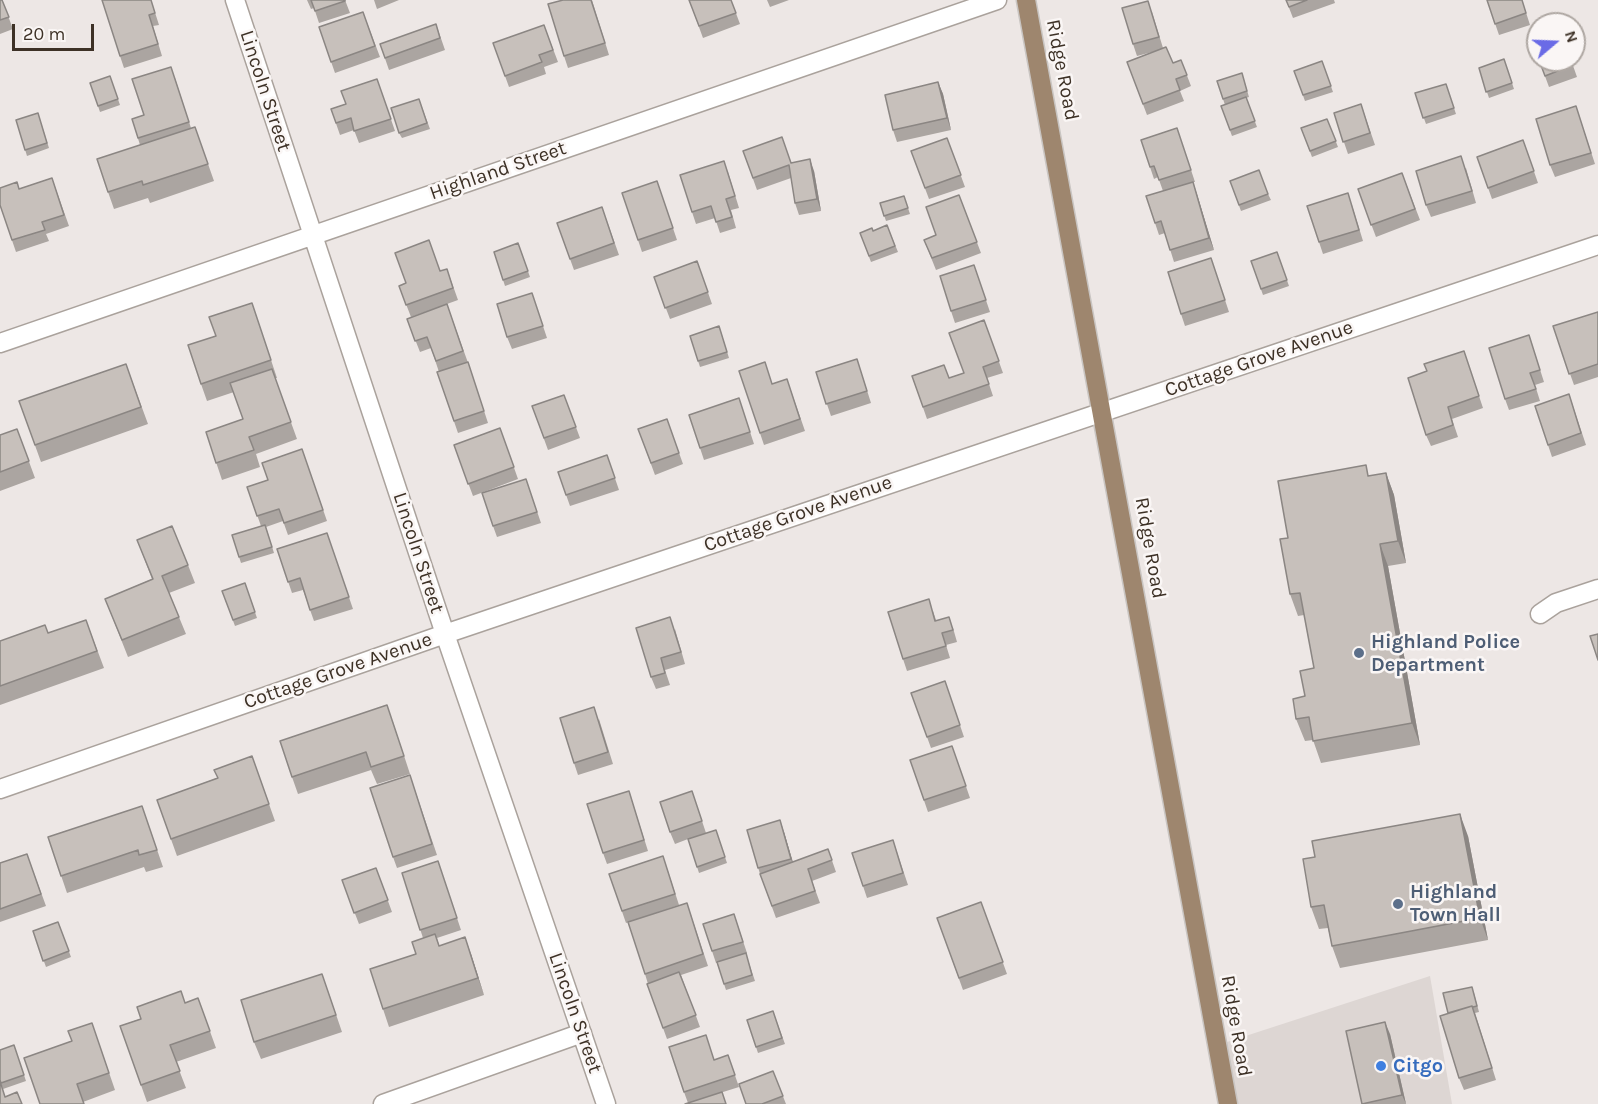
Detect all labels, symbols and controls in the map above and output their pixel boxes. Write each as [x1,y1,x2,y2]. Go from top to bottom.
scale bar [15,12,98,50]
north arrow [1526,12,1586,72]
street label: Ridge Road [1040,17,1084,123]
text: 20 m [23,23,65,45]
street label: Lincoln Street [234,27,296,155]
text: N [1561,28,1582,45]
street label: Highland Street [427,136,569,206]
street label: Cottage Grove Avenue [1162,316,1356,402]
street label: Cottage Grove Avenue [701,471,895,557]
street label: Lincoln Street [387,489,449,617]
street label: Ridge Road [1129,495,1171,601]
street label: Cottage Grove Avenue [241,628,435,714]
place label: Highland Police Department [1371,630,1520,677]
marker: Highland Police Department [1352,646,1366,660]
place label: Highland Town Hall [1410,880,1501,927]
marker: Highland Town Hall [1391,897,1405,911]
street label: Lincoln Street [543,950,607,1076]
street label: Ridge Road [1215,973,1257,1079]
place label: Citgo [1393,1054,1443,1078]
marker: Citgo [1374,1059,1388,1073]

